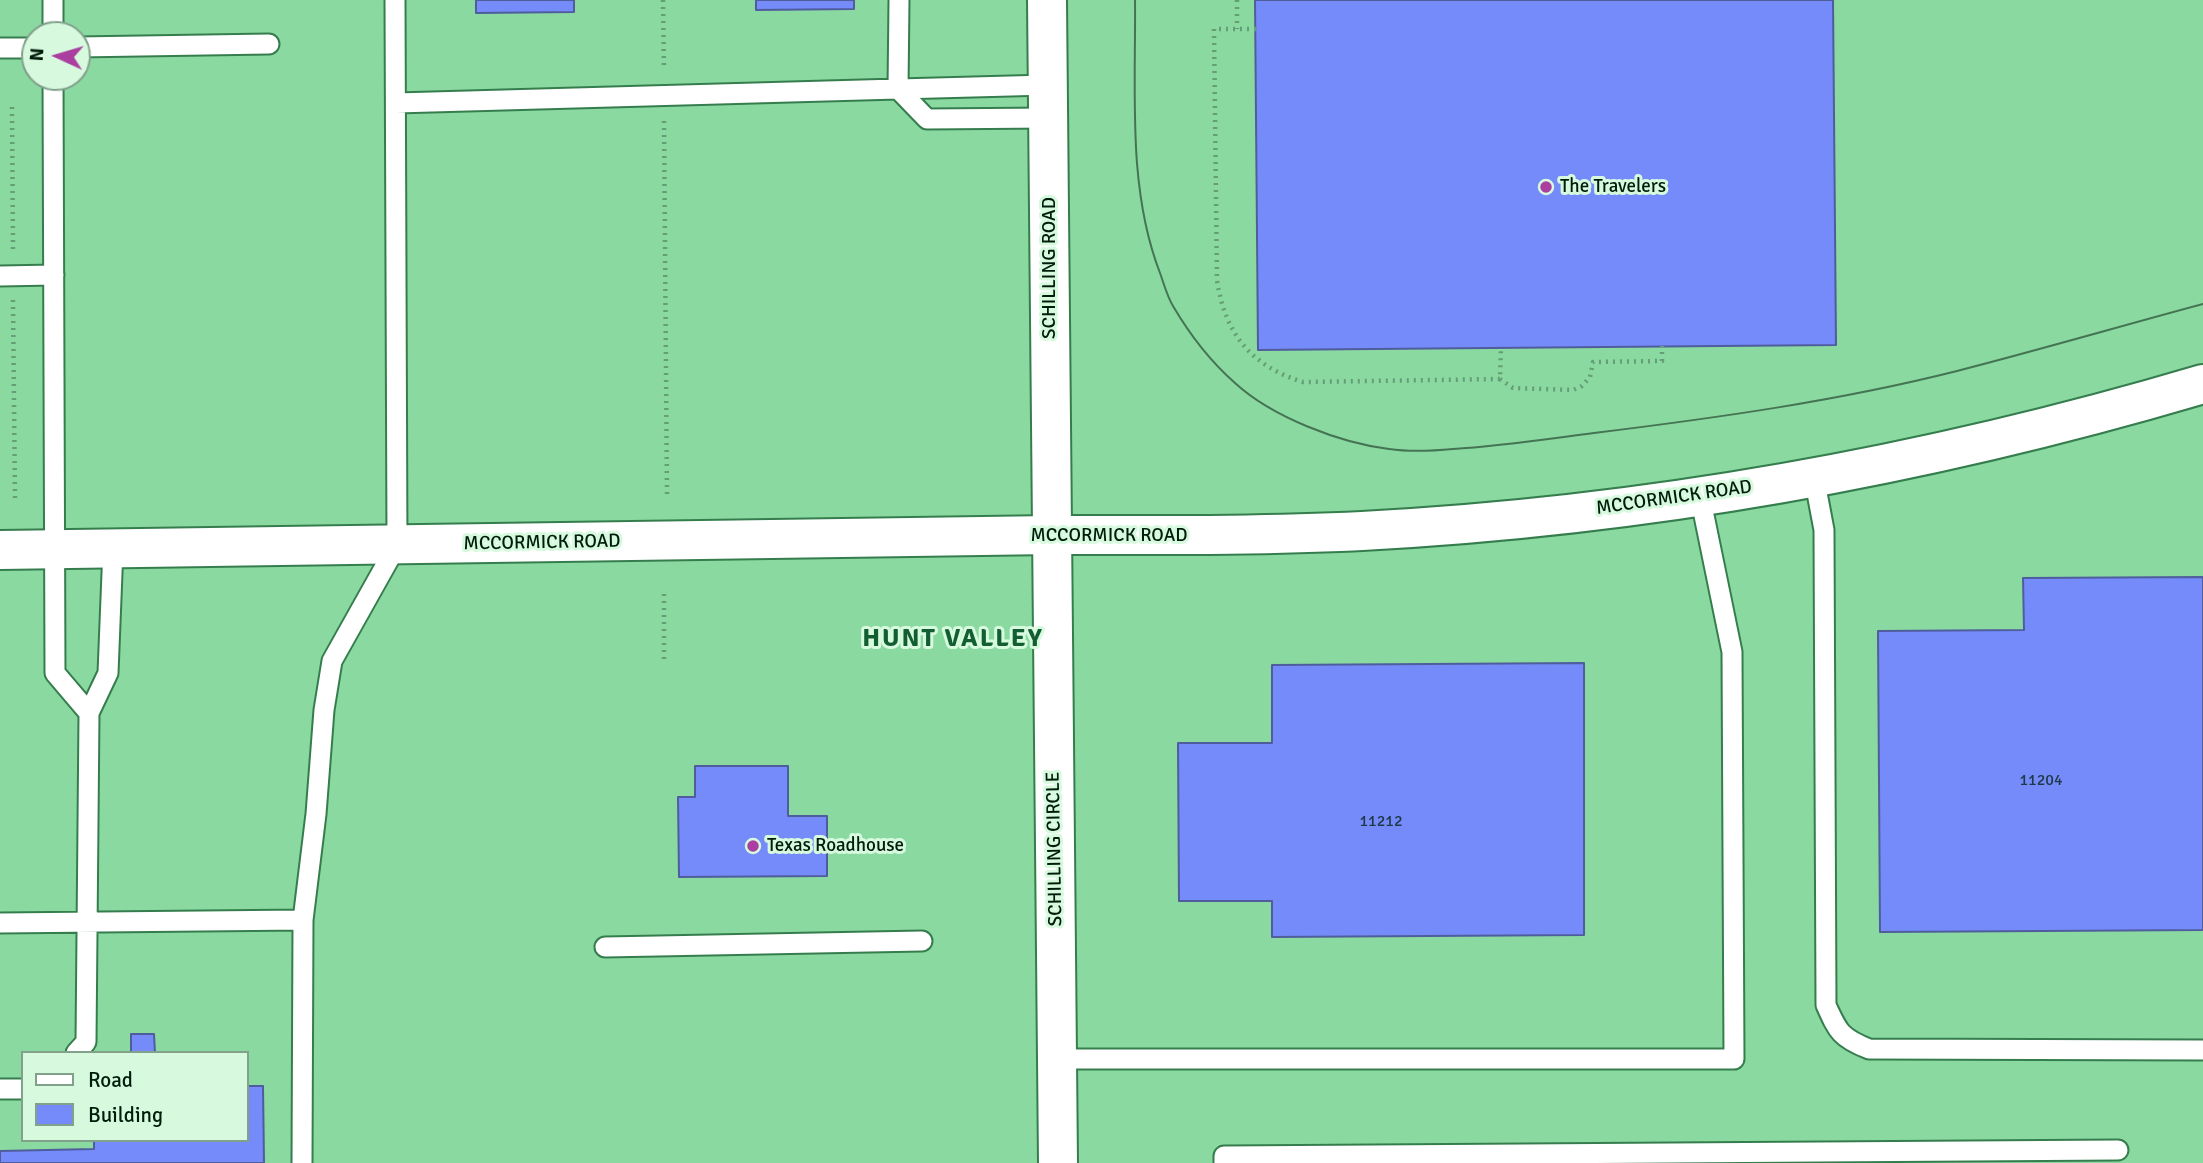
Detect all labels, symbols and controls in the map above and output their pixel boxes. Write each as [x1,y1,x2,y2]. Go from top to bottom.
north arrow [21,21,91,91]
text: N [25,47,49,62]
place label: The Travelers [1560,176,1666,198]
marker: The Travelers [1538,179,1554,195]
street label: SCHILLING ROAD [1039,197,1061,339]
street label: MCCORMICK ROAD [1595,476,1753,520]
street label: MCCORMICK ROAD [1030,525,1188,547]
street label: MCCORMICK ROAD [463,530,621,556]
district label: HUNT VALLEY [864,623,1042,655]
street label: SCHILLING CIRCLE [1042,771,1068,927]
house number: 11204 [2019,771,2063,791]
house number: 11212 [1359,812,1403,832]
place label: Texas Roadhouse [767,835,904,857]
marker: Texas Roadhouse [745,838,761,854]
legend [21,1051,248,1142]
text: Road [88,1067,133,1093]
text: Building [88,1102,163,1128]

